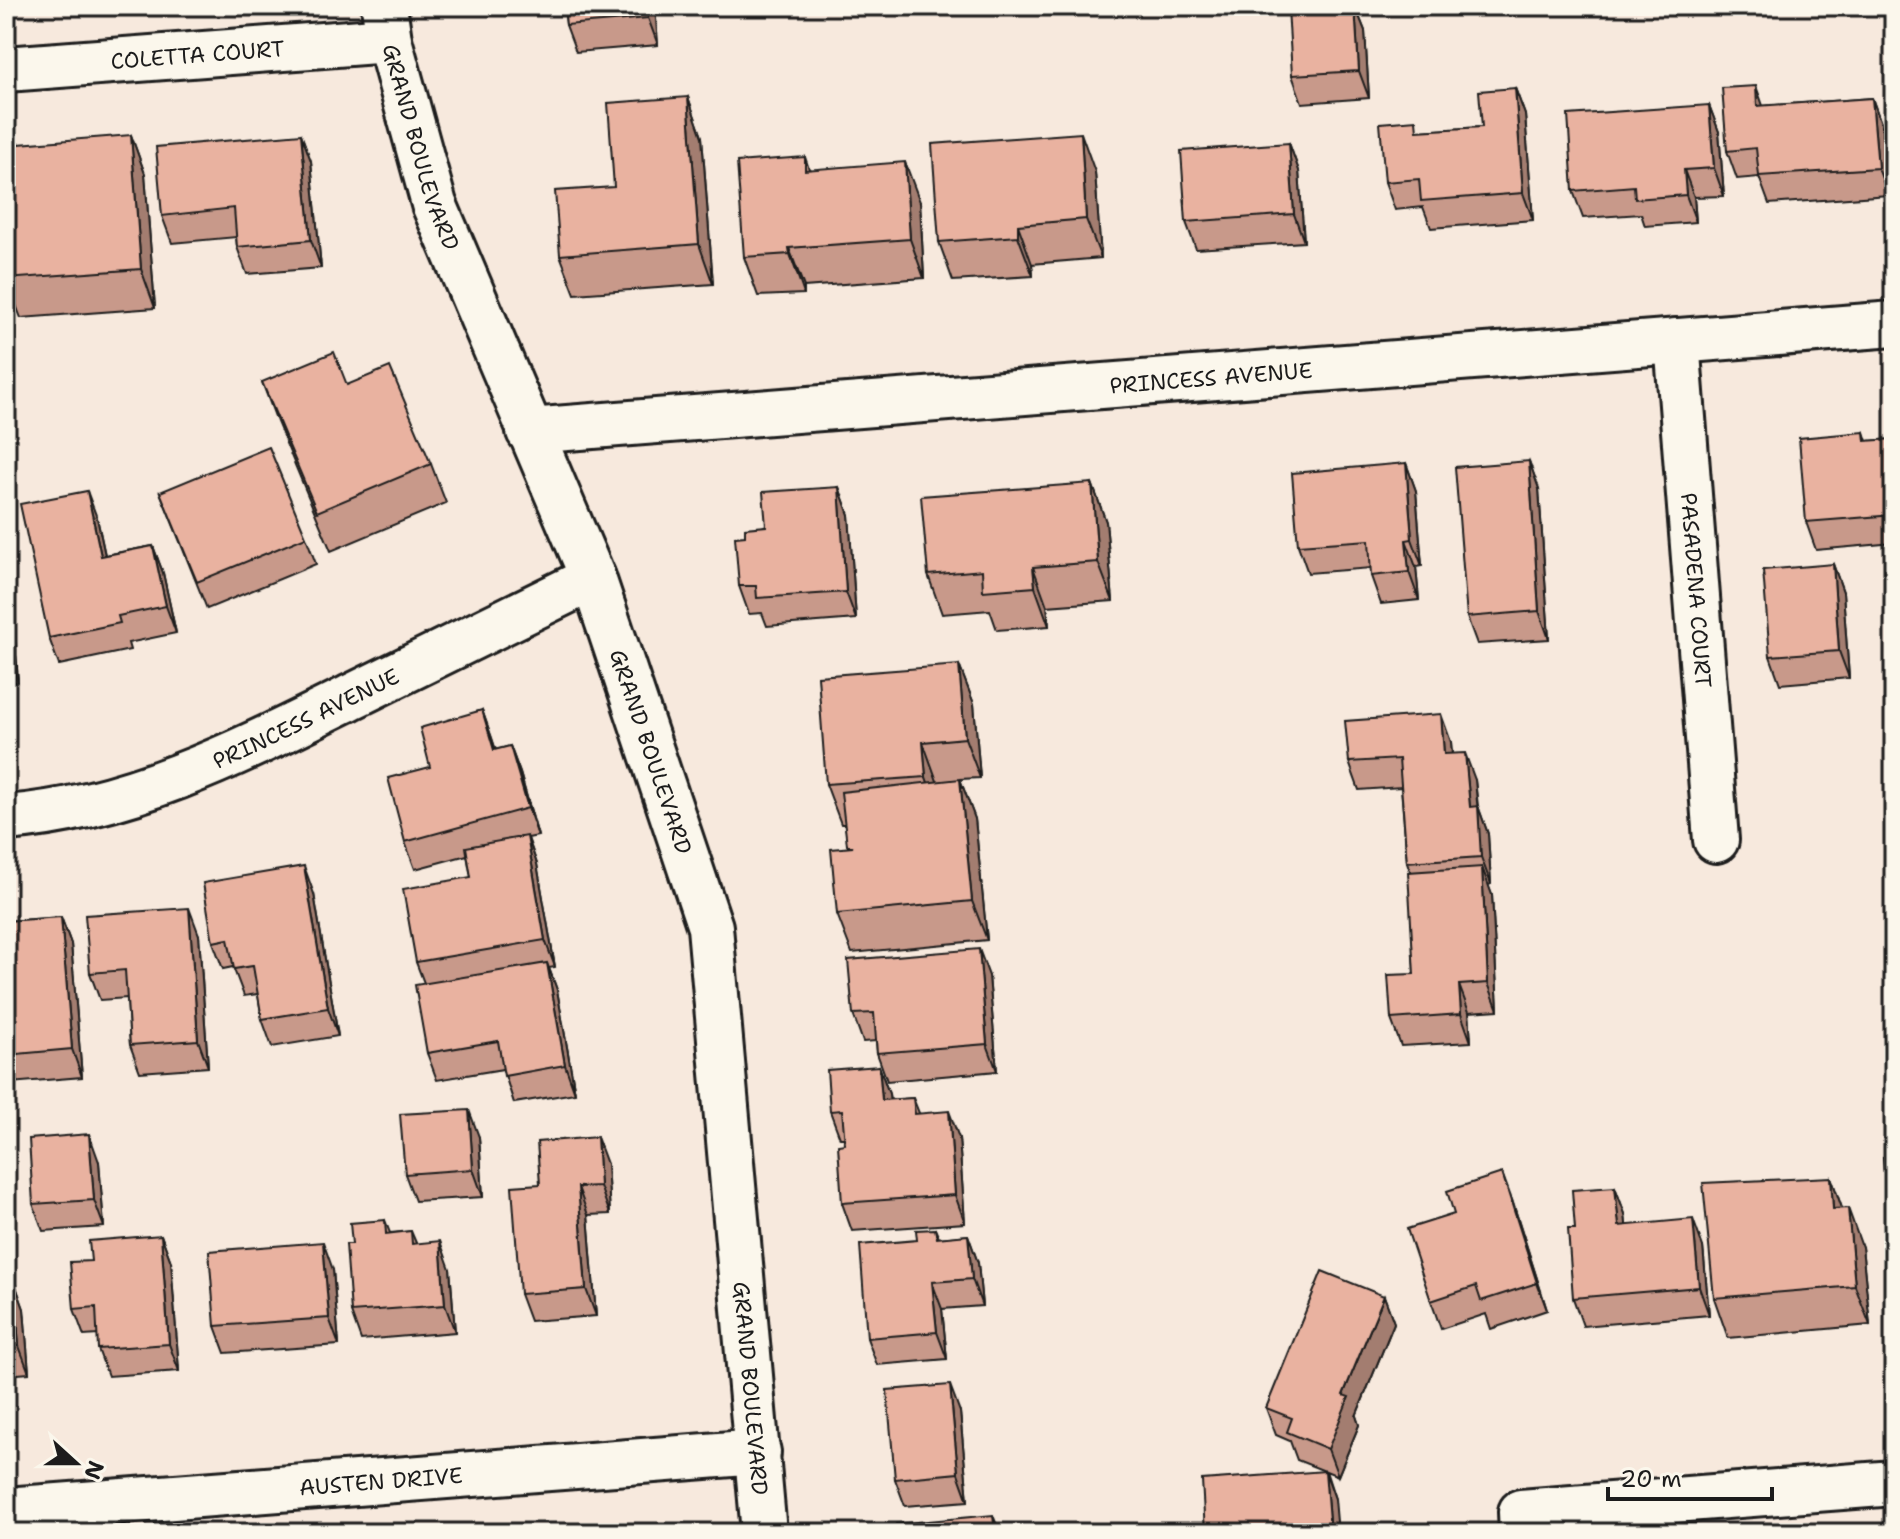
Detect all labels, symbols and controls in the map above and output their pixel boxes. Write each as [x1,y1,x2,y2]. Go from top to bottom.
street label: COLETTA COURT [110,34,286,76]
street label: GRAND BOULEVARD [376,41,466,255]
street label: PRINCESS AVENUE [1108,356,1313,400]
street label: PASADENA COURT [1674,492,1718,689]
street label: GRAND BOULEVARD [603,646,699,858]
street label: PRINCESS AVENUE [208,662,404,776]
street label: GRAND BOULEVARD [727,1280,775,1496]
north arrow [36,1423,116,1503]
scale bar [1608,1451,1772,1501]
text: N [78,1457,111,1483]
street label: AUSTEN DRIVE [298,1461,464,1502]
text: 20 m [1620,1463,1682,1495]

